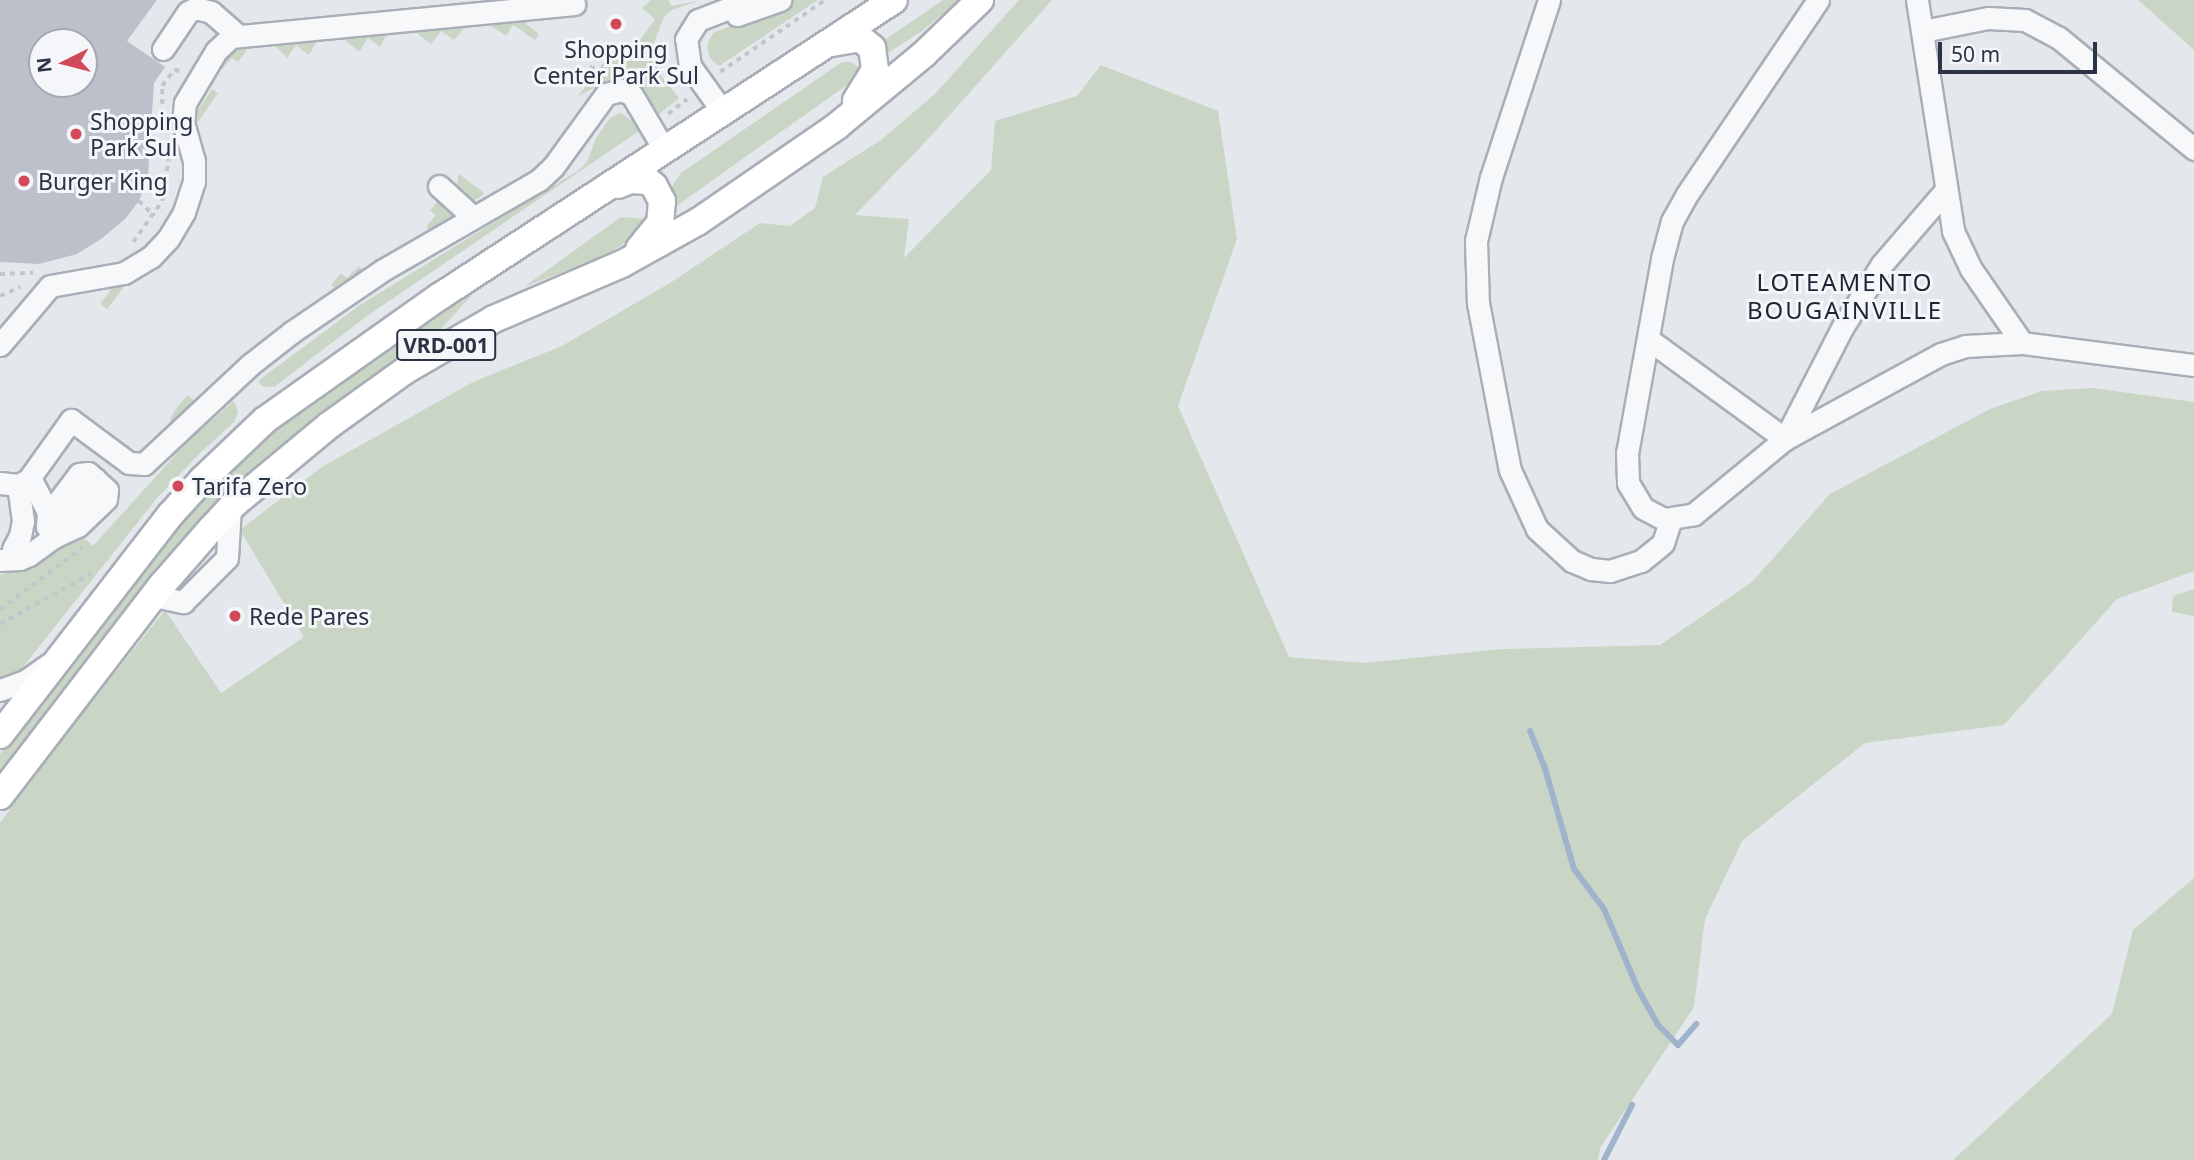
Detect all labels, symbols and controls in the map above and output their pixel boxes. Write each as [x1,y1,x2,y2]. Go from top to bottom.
marker: Shopping Center Park Sul [608,16,624,32]
north arrow [28,28,98,98]
scale bar [1942,28,2101,72]
place label: Shopping Center Park Sul [533,35,699,89]
text: 50 m [1951,40,2000,68]
text: N [30,56,58,74]
place label: Shopping Park Sul [90,107,193,161]
marker: Shopping Park Sul [68,126,84,142]
place label: Burger King [38,167,168,195]
marker: Burger King [16,173,32,189]
district label: LOTEAMENTO BOUGAINVILLE [1748,268,1942,324]
road number: VRD-001 [395,328,497,362]
place label: Tarifa Zero [192,472,307,500]
marker: Tarifa Zero [170,478,186,494]
place label: Rede Pares [249,602,369,630]
marker: Rede Pares [227,608,243,624]

